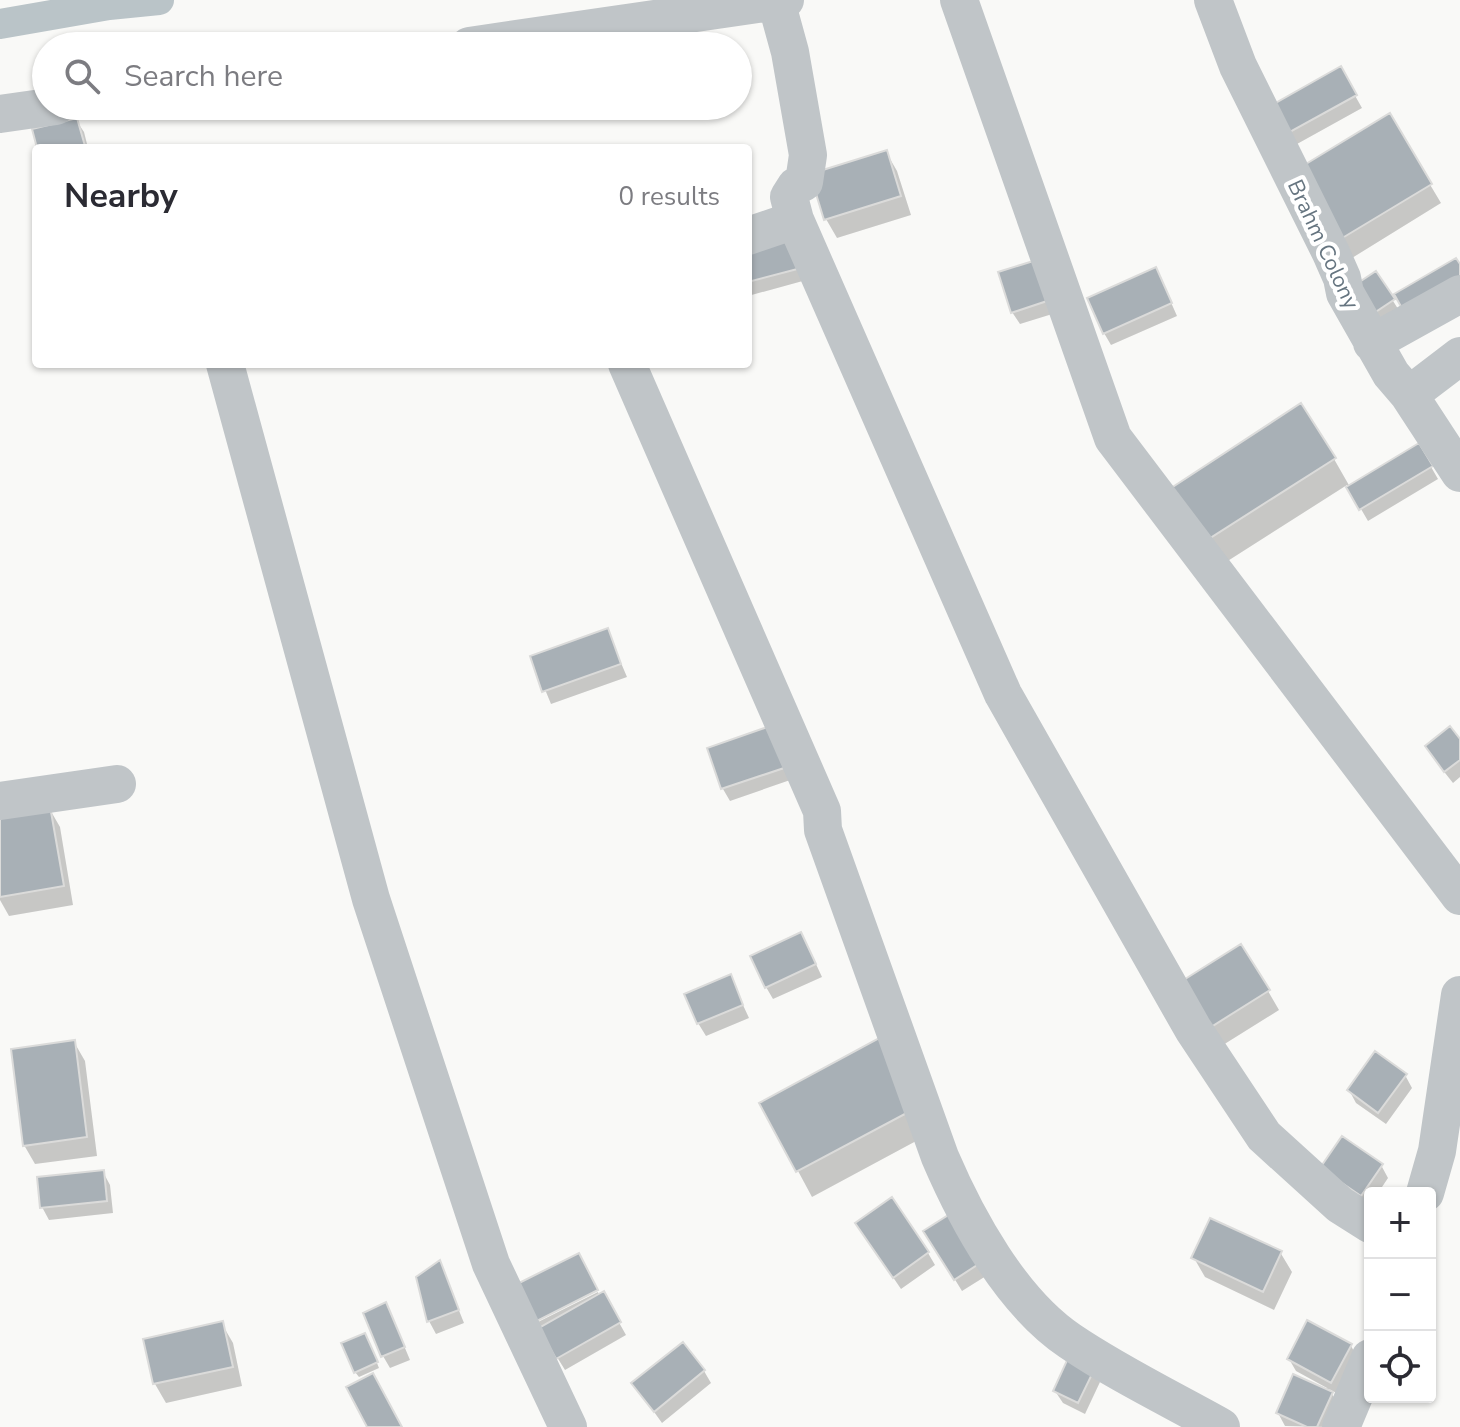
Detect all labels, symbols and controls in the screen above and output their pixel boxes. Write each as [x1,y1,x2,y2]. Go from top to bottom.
search box [32,32,752,120]
icon: search [60,54,104,98]
text: Search here [124,56,283,97]
text: Nearby [64,173,178,219]
street label: Brahm Colony [1280,175,1367,315]
text: 0 results [619,179,720,214]
map controls [1364,1187,1436,1403]
button: + [1364,1187,1436,1259]
button: − [1364,1259,1436,1331]
button: locate [1364,1331,1436,1403]

